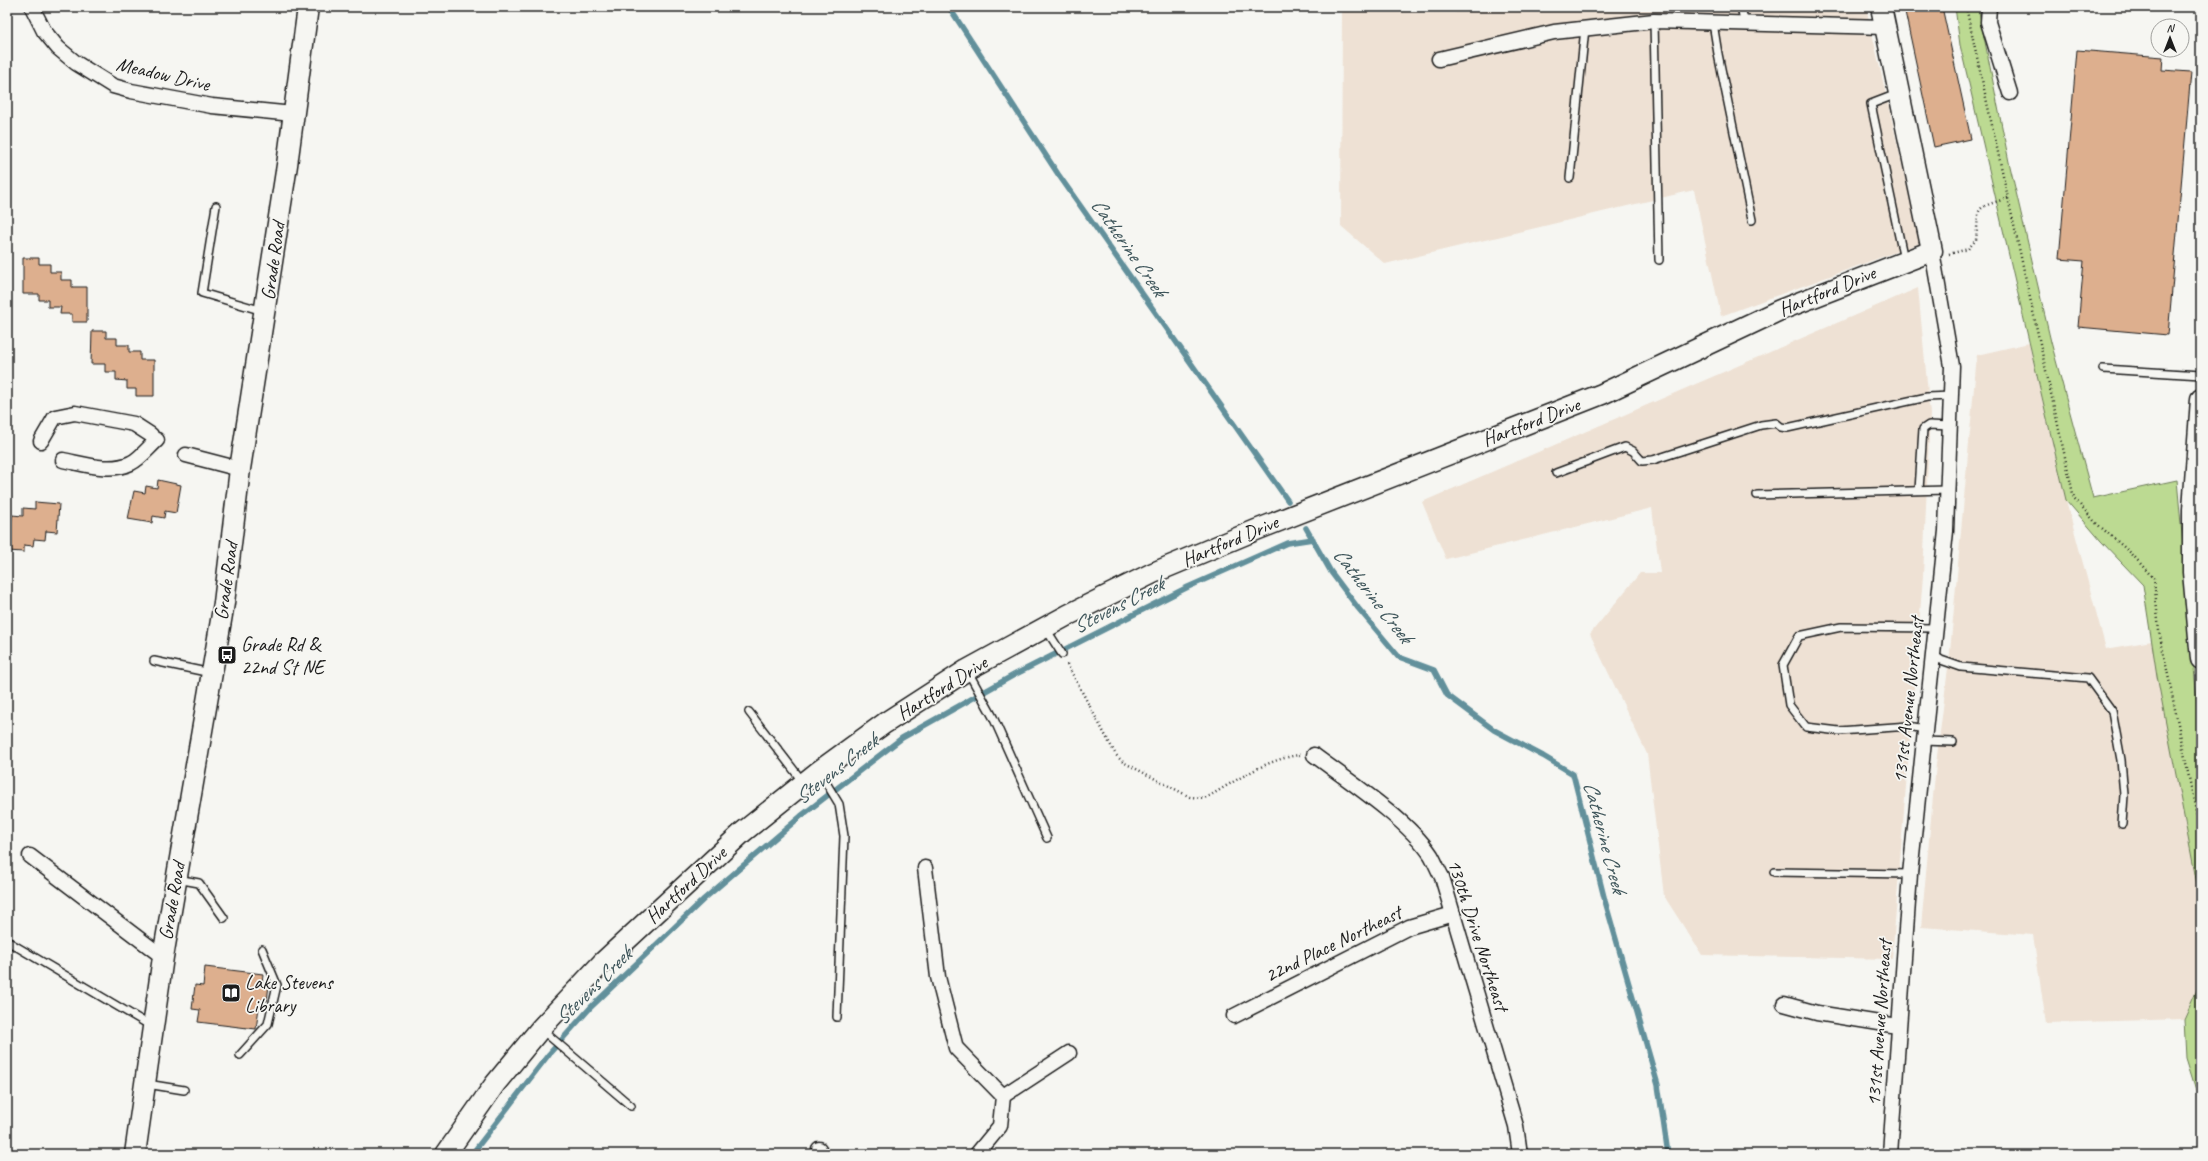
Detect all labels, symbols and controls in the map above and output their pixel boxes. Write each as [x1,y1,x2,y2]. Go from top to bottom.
north arrow [2150,18,2190,58]
text: N [2167,21,2176,35]
street label: Meadow Drive [114,51,213,97]
water label: Catherine Creek [1086,193,1175,305]
street label: Grade Road [255,217,291,302]
street label: Hartford Drive [1775,260,1880,322]
street label: Hartford Drive [1479,391,1585,452]
street label: Hartford Drive [1178,509,1283,572]
street label: Grade Road [208,537,244,622]
water label: Catherine Creek [1328,542,1421,651]
water label: Stevens Creek [1068,569,1172,639]
street label: 131st Avenue Northeast [1887,613,1929,784]
place label: Grade Rd & 22nd St NE [241,632,326,680]
bus stop icon: Grade Rd & 22nd St NE [216,644,238,666]
street label: Hartford Drive [892,650,993,726]
water label: Stevens Creek [789,726,886,810]
water label: Catherine Creek [1578,779,1633,900]
street label: Hartford Drive [640,840,733,929]
street label: 130th Drive Northeast [1442,856,1515,1017]
street label: Grade Road [153,857,192,942]
street label: 22nd Place Northeast [1261,899,1408,988]
street label: 131st Avenue Northeast [1861,936,1898,1107]
water label: Stevens Creek [549,939,640,1030]
place label: Lake Stevens Library [245,970,335,1018]
library icon: Lake Stevens Library [220,982,242,1004]

